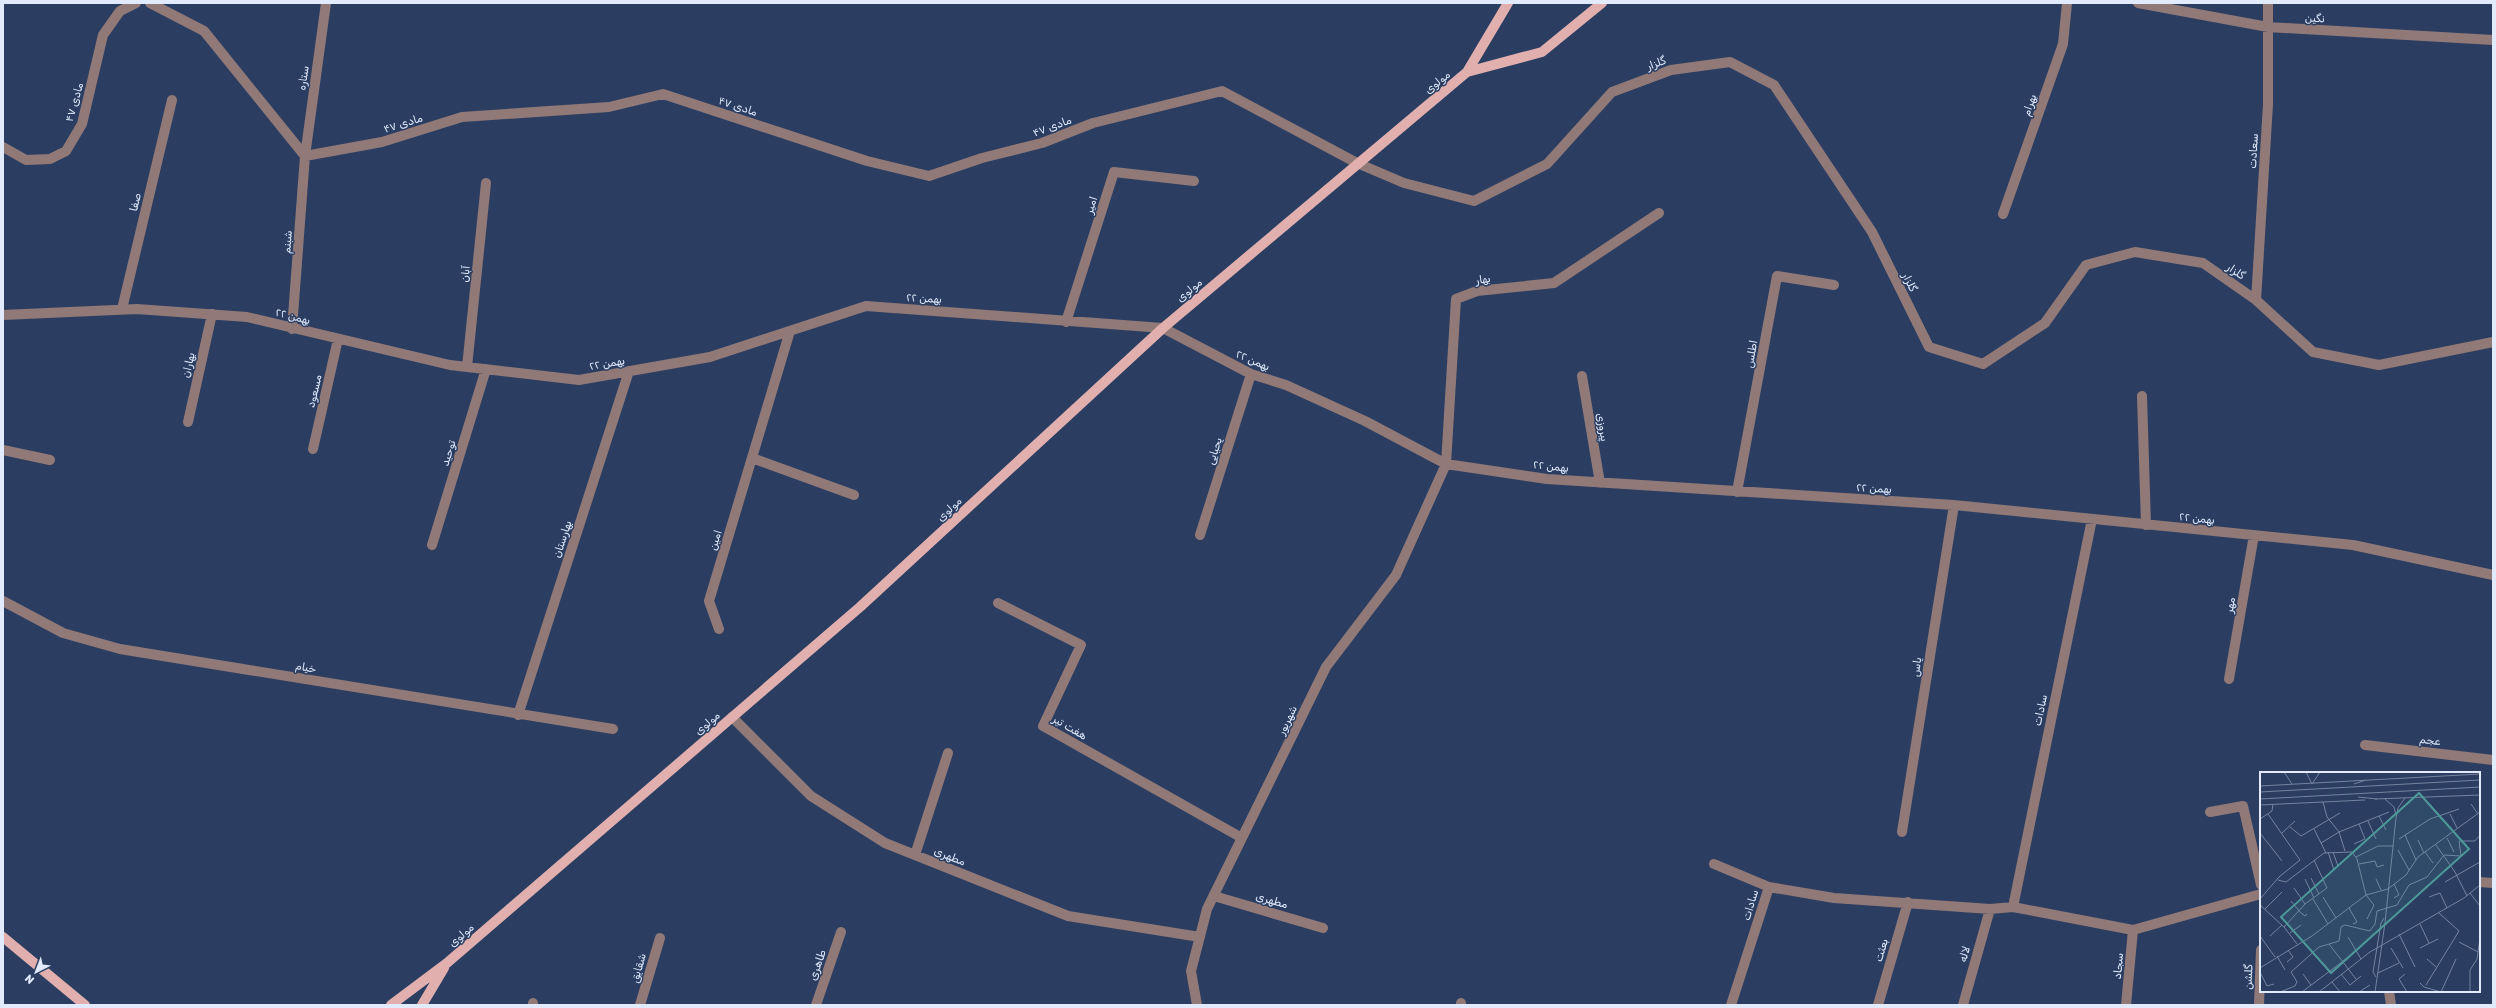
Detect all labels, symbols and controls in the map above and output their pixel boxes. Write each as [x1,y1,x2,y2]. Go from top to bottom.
street label: نگین [2305,11,2325,26]
street label: گلزار [1644,54,1668,73]
street label: ستاره [295,65,312,91]
street label: مولوی [1422,68,1453,97]
street label: مادی ۴۷ [63,81,86,123]
street label: بهرام [2020,92,2040,118]
street label: مادی ۴۷ [717,94,759,119]
street label: مادی ۴۷ [382,111,424,136]
street label: مادی ۴۷ [1031,113,1073,139]
street label: سعادت [2246,133,2261,169]
street label: صفا [127,192,144,213]
street label: امیر [1082,195,1100,216]
street label: شبنم [280,230,296,254]
street label: گلزار [2223,260,2247,282]
street label: آبان [458,264,473,283]
street label: گلزار [1899,270,1920,294]
street label: بهار [1474,272,1491,287]
street label: مولوی [1174,276,1205,306]
street label: ۲۲ بهمن [906,291,942,306]
street label: ۲۲ بهمن [274,306,312,327]
street label: اطلس [1743,339,1760,369]
street label: ۲۲ بهمن [1234,347,1272,373]
street label: بهاران [179,351,198,379]
street label: ۲۲ بهمن [588,354,626,373]
street label: مسعود [304,373,326,409]
street label: پیروزی [1593,412,1611,443]
street label: یحیایی [1204,436,1225,467]
street label: توحید [438,439,460,468]
street label: ۲۲ بهمن [1532,458,1569,475]
street label: ۲۲ بهمن [1856,481,1892,496]
street label: مولوی [934,495,965,525]
street label: ۲۲ بهمن [2178,510,2215,527]
street label: بهارستان [550,519,575,559]
street label: امین [706,528,725,552]
street label: مهر [2223,596,2238,615]
street label: یاس [1909,656,1924,678]
street label: خیام [294,659,318,677]
street label: سادات [2031,693,2050,727]
street label: شهریور [1274,703,1301,738]
street label: مولوی [692,709,723,739]
street label: هفت تیر [1049,712,1089,742]
street label: عجم [2419,733,2441,749]
inset map [2260,772,2480,992]
street label: مطهری [932,844,967,869]
street label: سادات [1740,888,1761,922]
street label: مطهری [1254,890,1289,911]
street label: مولوی [446,921,477,951]
street label: بعثت [1872,937,1891,963]
street label: لاله [1956,945,1973,964]
street label: طاهری [806,948,829,982]
north arrow [16,952,56,992]
street label: شقایق [628,952,650,985]
street label: سجاد [2111,952,2126,980]
street label: گلشن [2242,964,2255,990]
text: N [22,972,37,987]

